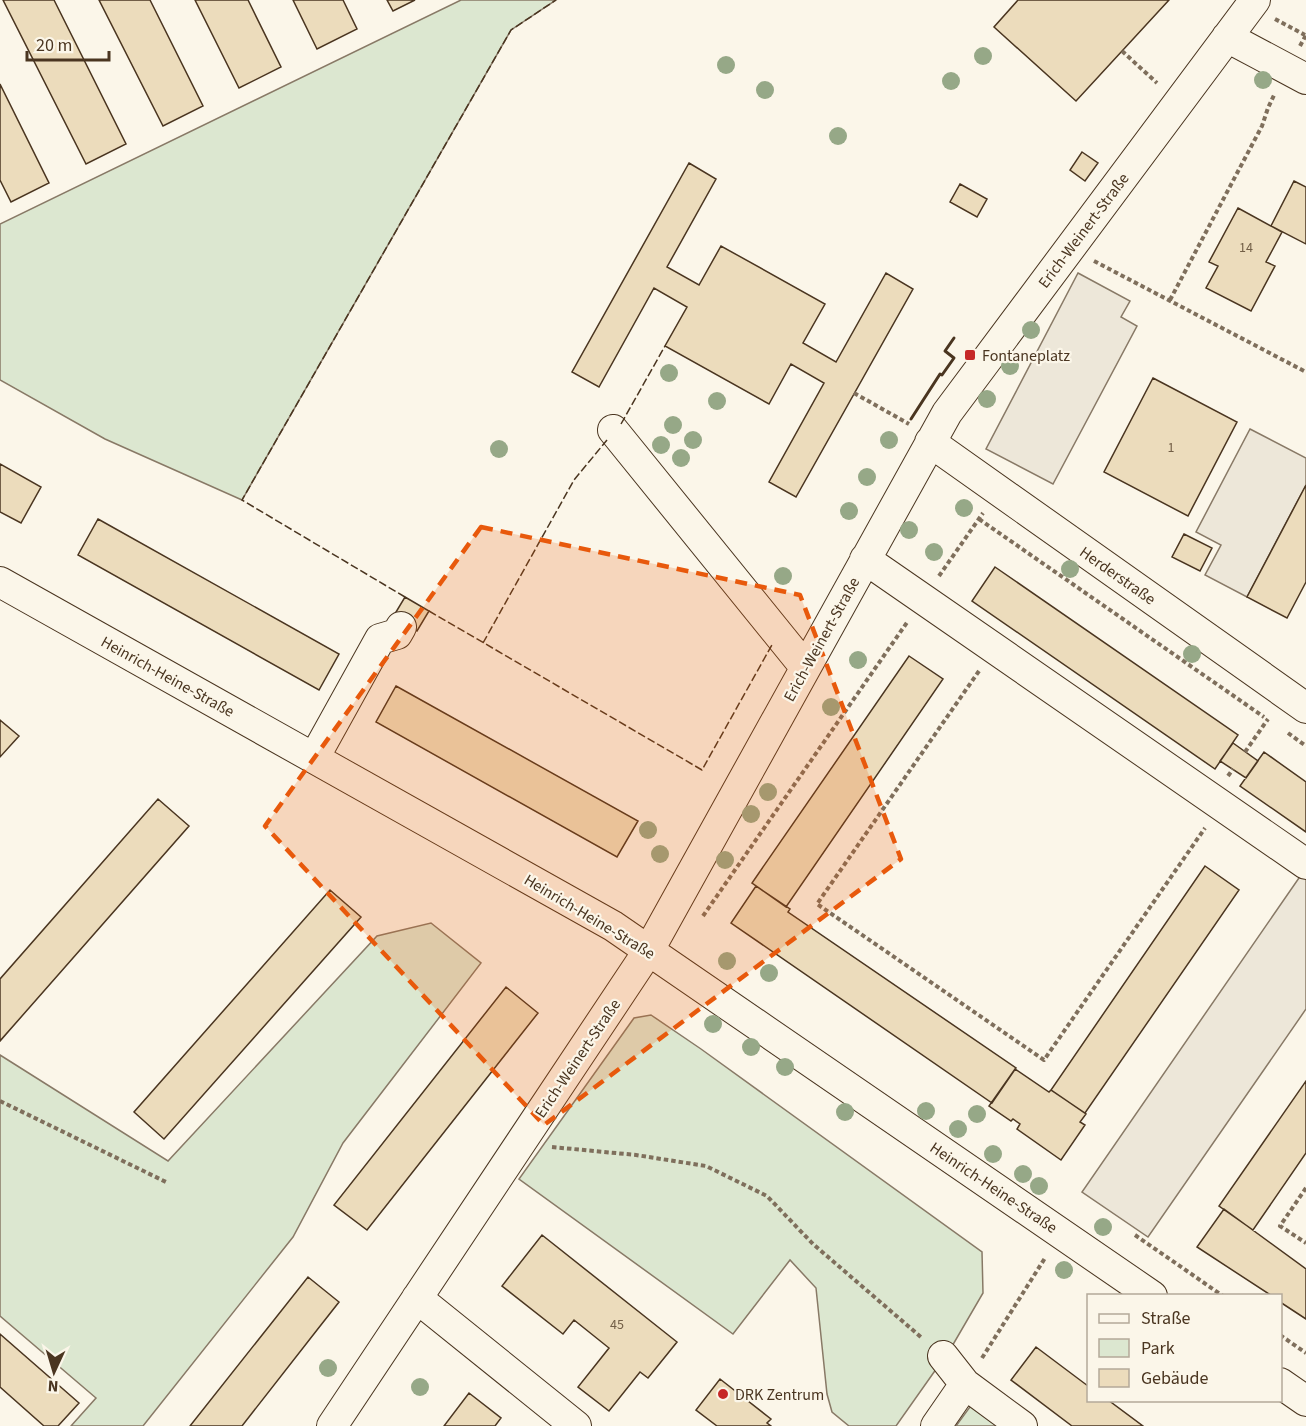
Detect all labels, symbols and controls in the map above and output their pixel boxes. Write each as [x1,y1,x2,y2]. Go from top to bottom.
scale bar [27,24,110,62]
text: 20 m [36,33,72,58]
street label: Erich-Weinert-Straße [1033,168,1134,293]
house number: 14 [1239,238,1253,258]
place label: Fontaneplatz [982,345,1070,367]
marker: Fontaneplatz [963,348,977,362]
house number: 1 [1168,438,1175,458]
street label: Herderstraße [1075,541,1160,610]
street label: Erich-Weinert-Straße [779,573,865,706]
street label: Heinrich-Heine-Straße [97,631,238,723]
street label: Heinrich-Heine-Straße [520,869,659,965]
street label: Erich-Weinert-Straße [530,995,626,1122]
street label: Heinrich-Heine-Straße [925,1137,1062,1239]
legend [1087,1294,1282,1402]
text: Straße [1141,1306,1191,1331]
house number: 45 [610,1315,624,1335]
text: Park [1141,1336,1175,1361]
north arrow [24,1342,84,1402]
text: Gebäude [1141,1366,1209,1391]
text: N [47,1375,59,1397]
place label: DRK Zentrum [735,1384,824,1406]
marker: DRK Zentrum [716,1387,730,1401]

